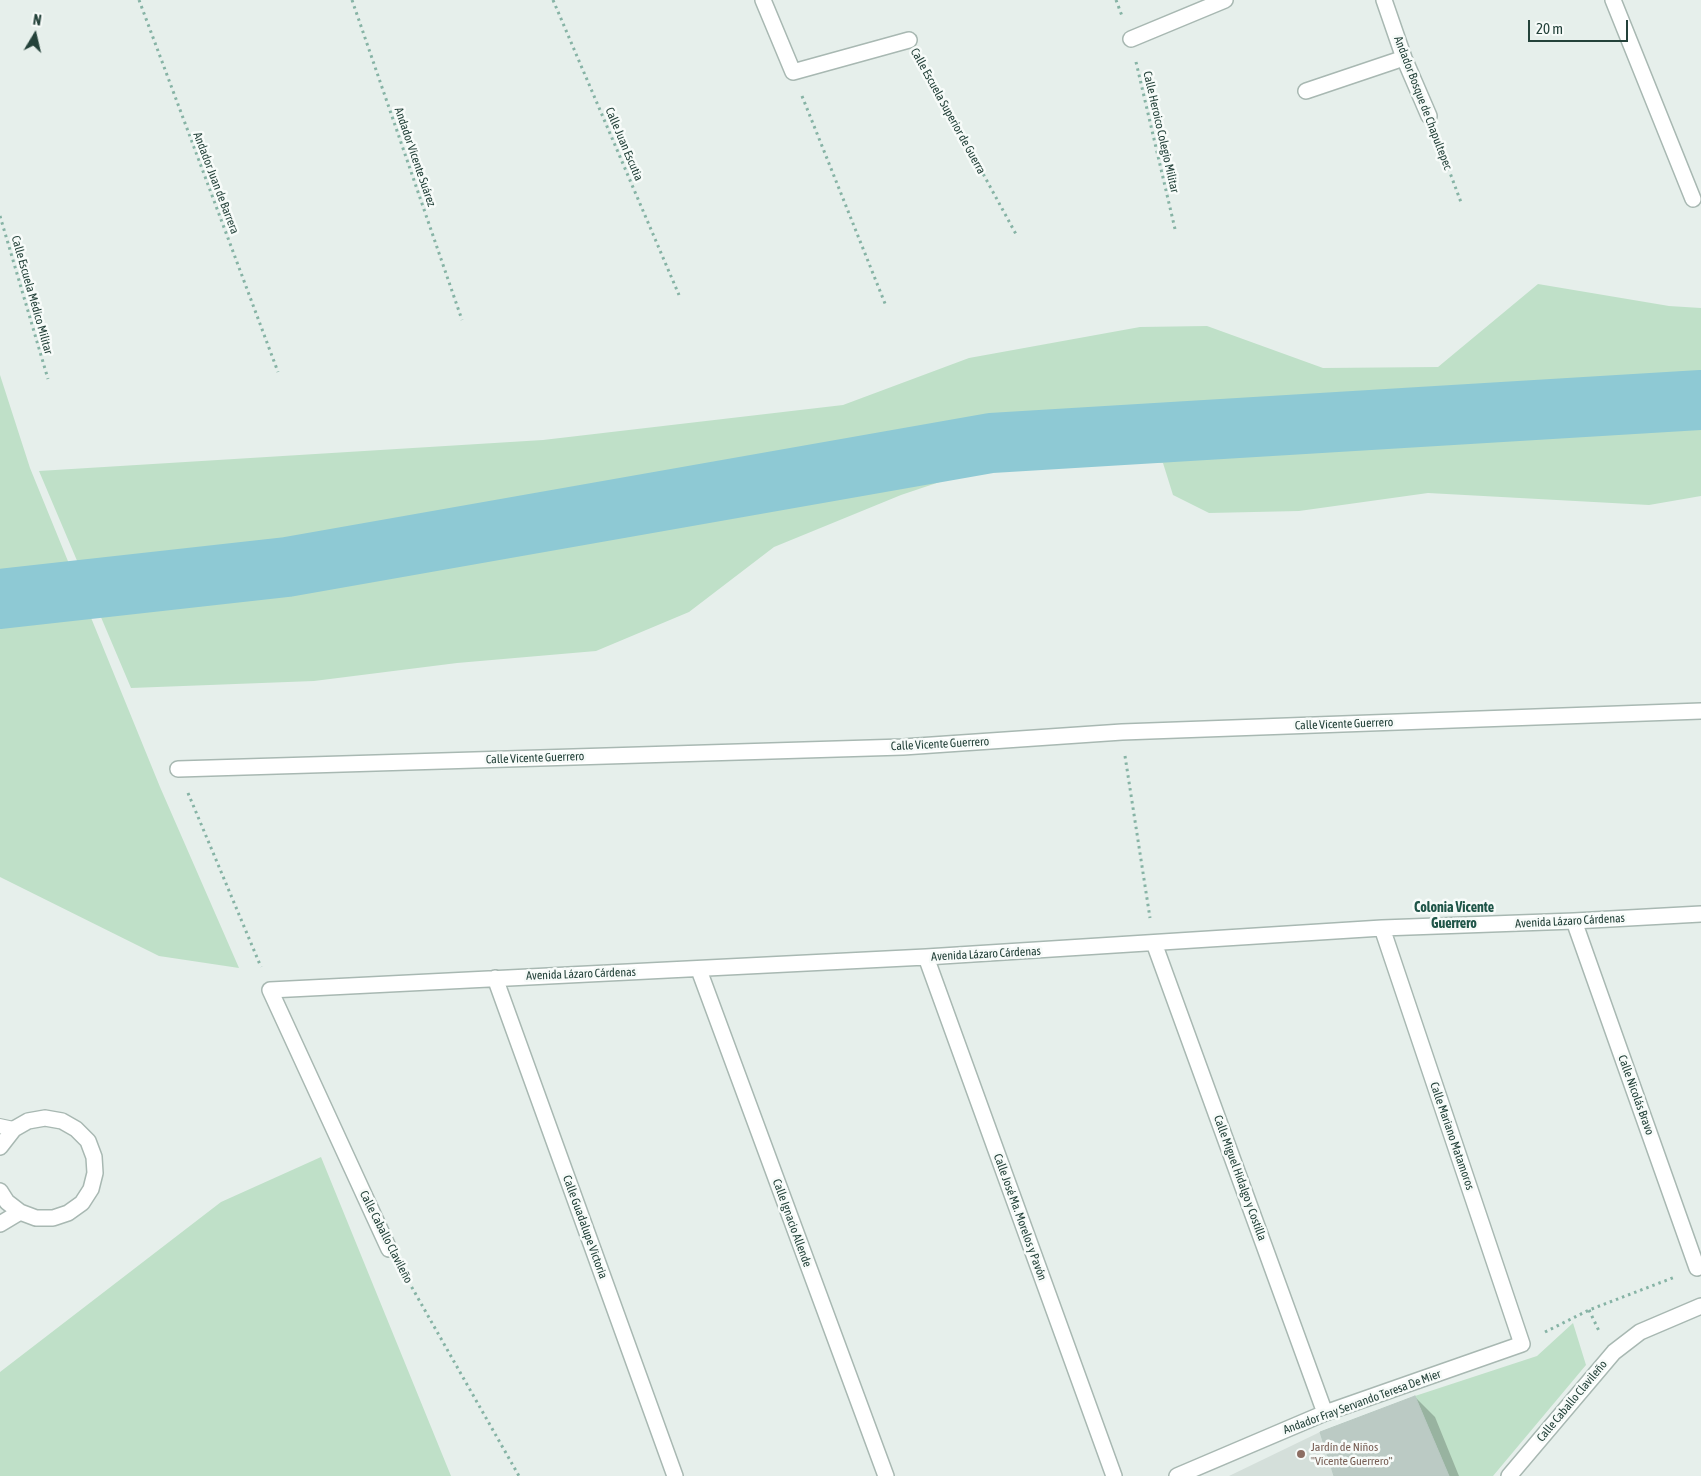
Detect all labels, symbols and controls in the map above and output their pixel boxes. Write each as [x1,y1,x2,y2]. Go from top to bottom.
north arrow [10,10,60,60]
scale bar [1531,10,1631,42]
text: N [32,12,43,29]
text: 20 m [1536,20,1563,37]
street label: Andador Bosque de Chapultepec [1391,34,1455,172]
street label: Calle Escuela Superior de Guerra [907,46,989,176]
street label: Calle Heroico Colegio Militar [1140,70,1182,194]
street label: Andador Vicente Suárez [391,105,439,209]
street label: Calle Juan Escutia [602,105,646,183]
street label: Andador Juan de Barrera [190,130,242,236]
street label: Calle Escuela Médico Militar [8,234,56,356]
street label: Calle Vicente Guerrero [1295,715,1393,733]
street label: Calle Vicente Guerrero [890,734,990,754]
street label: Calle Vicente Guerrero [486,749,584,767]
district label: Colonia Vicente Guerrero [1414,900,1494,932]
street label: Avenida Lázaro Cárdenas [1515,911,1625,931]
street label: Avenida Lázaro Cárdenas [931,944,1041,964]
street label: Avenida Lázaro Cárdenas [526,965,636,983]
street label: Calle Nicolás Bravo [1615,1053,1657,1137]
street label: Calle Mariano Matamoros [1427,1080,1477,1192]
street label: Calle Miguel Hidalgo y Costilla [1211,1113,1269,1243]
street label: Calle José Ma. Morelos y Pavón [990,1152,1050,1282]
street label: Calle Guadalupe Victoria [560,1173,610,1281]
street label: Calle Ignacio Allende [769,1177,815,1269]
street label: Calle Caballo Clavileño [356,1188,416,1286]
street label: Calle Caballo Clavileño [1534,1357,1610,1445]
street label: Andador Fray Servando Teresa De Mier [1281,1367,1443,1437]
place label: Jardín de Niños "Vicente Guerrero" [1311,1440,1392,1468]
marker: Jardín de Niños "Vicente Guerrero" [1295,1448,1307,1460]

